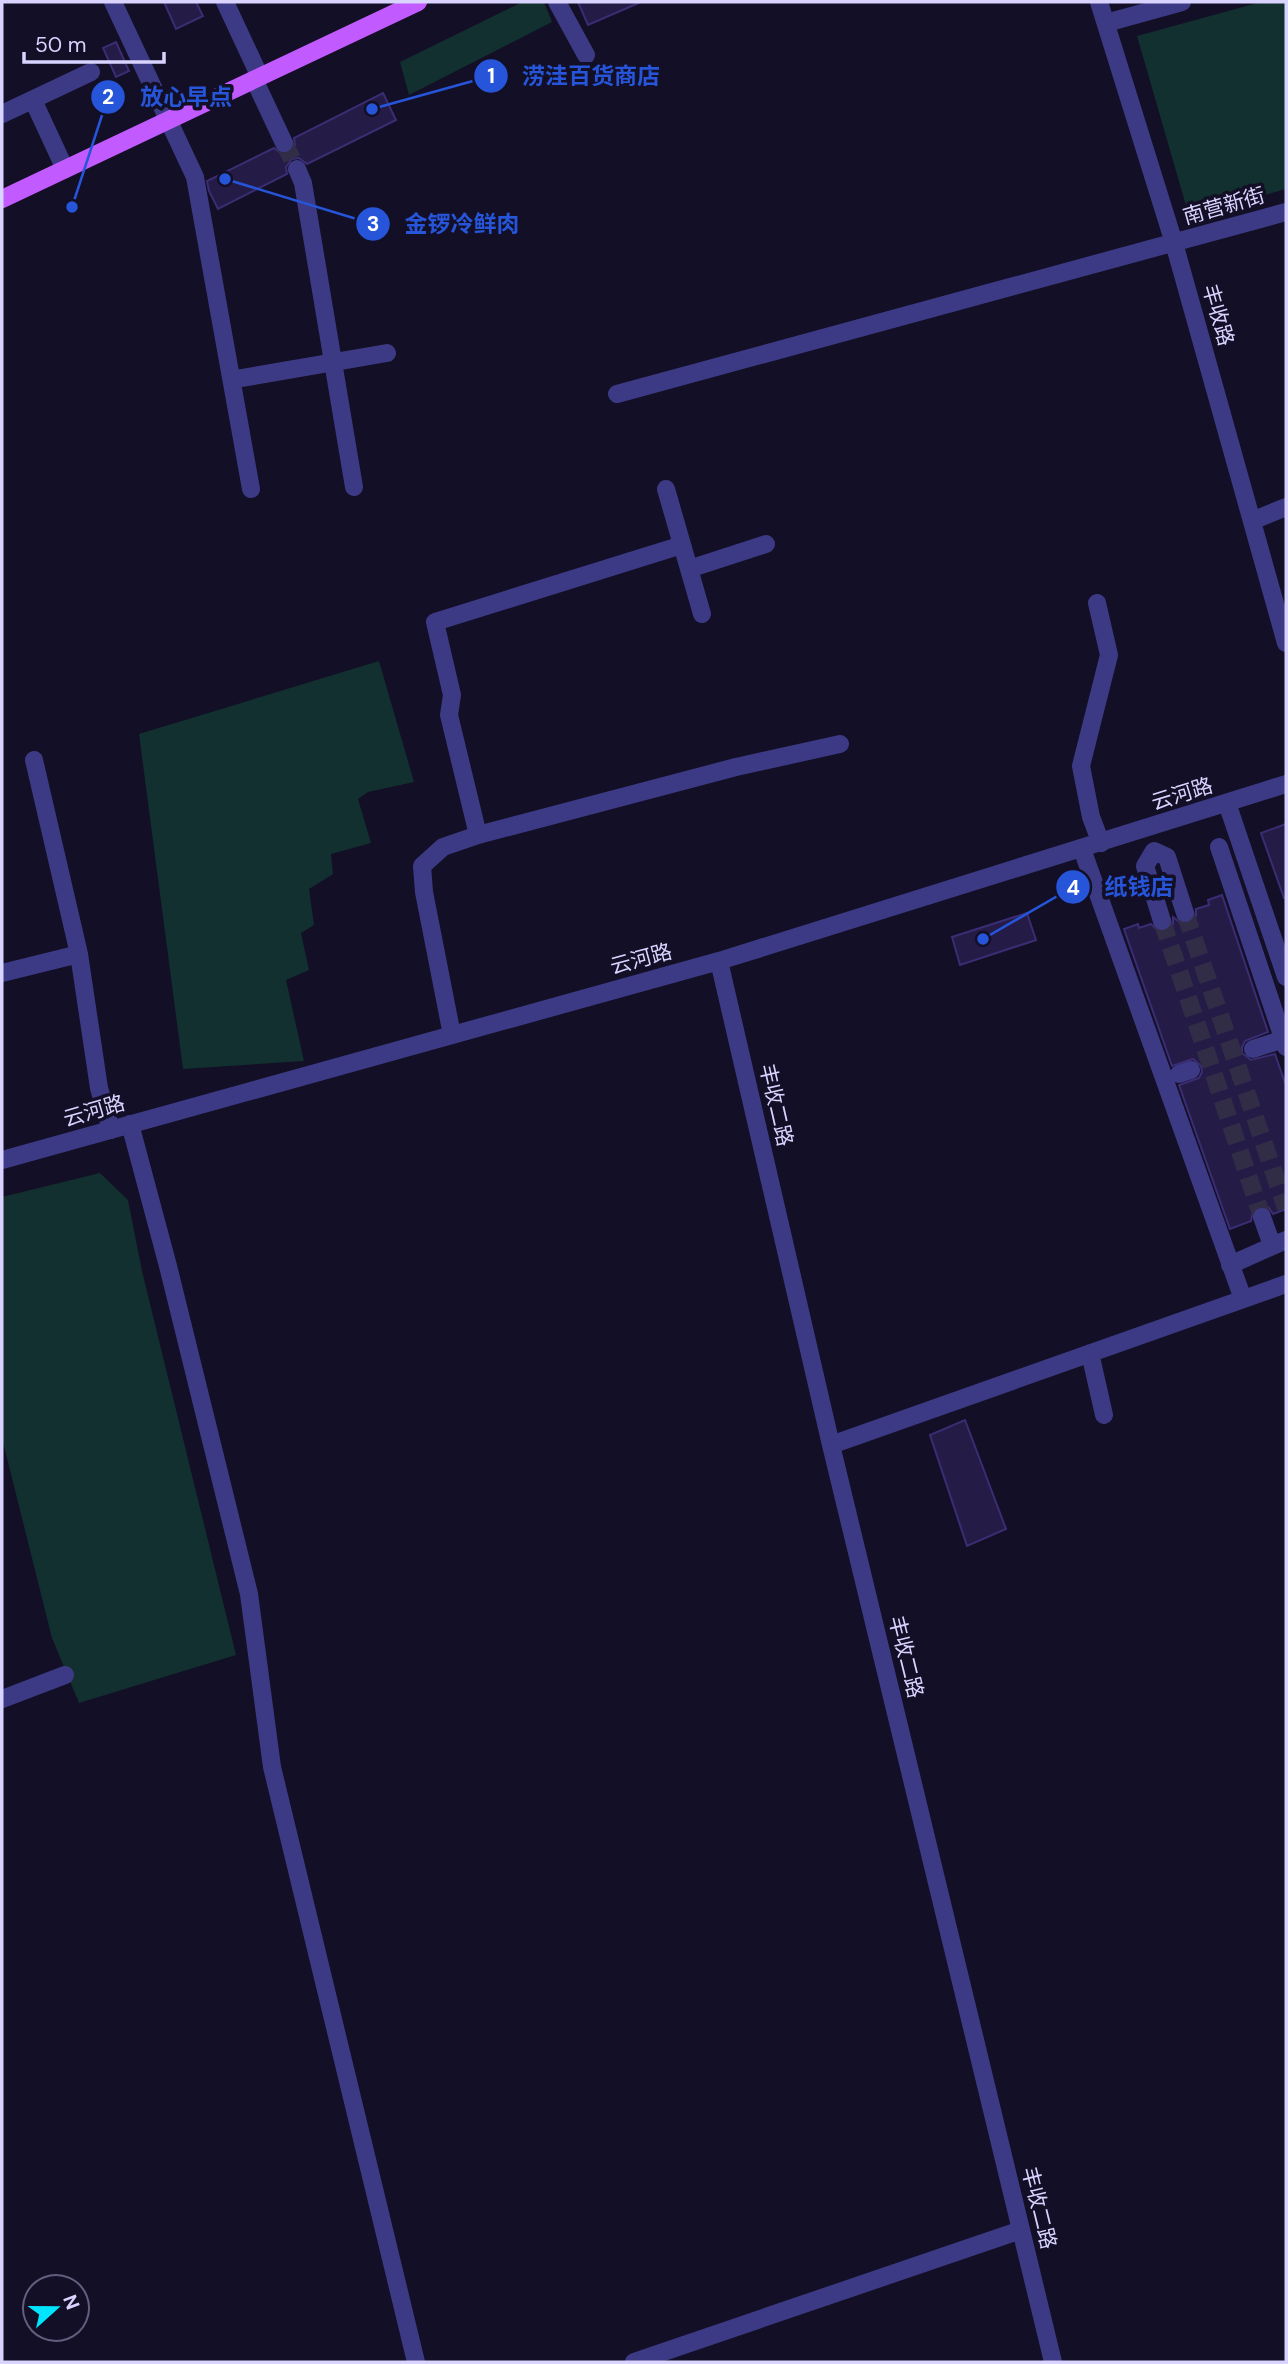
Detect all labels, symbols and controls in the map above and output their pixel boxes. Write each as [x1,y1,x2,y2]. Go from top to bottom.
scale bar [24,21,164,65]
text: 50 m [35,31,86,59]
callout: 涝洼百货商店 [473,54,674,98]
text: 涝洼百货商店 [522,61,660,91]
text: 1 [487,62,495,90]
callout: 放心早点 [91,75,246,119]
text: 放心早点 [140,82,232,112]
text: 2 [102,83,114,111]
street label: 南营新街 [1180,181,1268,231]
callout: 金锣冷鲜肉 [355,202,533,246]
text: 金锣冷鲜肉 [405,209,520,239]
text: 3 [367,210,379,238]
street label: 丰收路 [1196,281,1240,349]
street label: 云河路 [1148,771,1216,817]
callout: 纸钱店 [1055,865,1187,909]
text: 纸钱店 [1105,872,1174,902]
text: 4 [1066,874,1080,902]
street label: 云河路 [607,937,675,981]
street label: 丰收二路 [753,1061,799,1149]
street label: 云河路 [60,1089,128,1133]
street label: 丰收二路 [882,1613,930,1701]
street label: 丰收二路 [1015,2164,1063,2252]
north arrow [21,2273,91,2343]
text: N [57,2291,86,2313]

